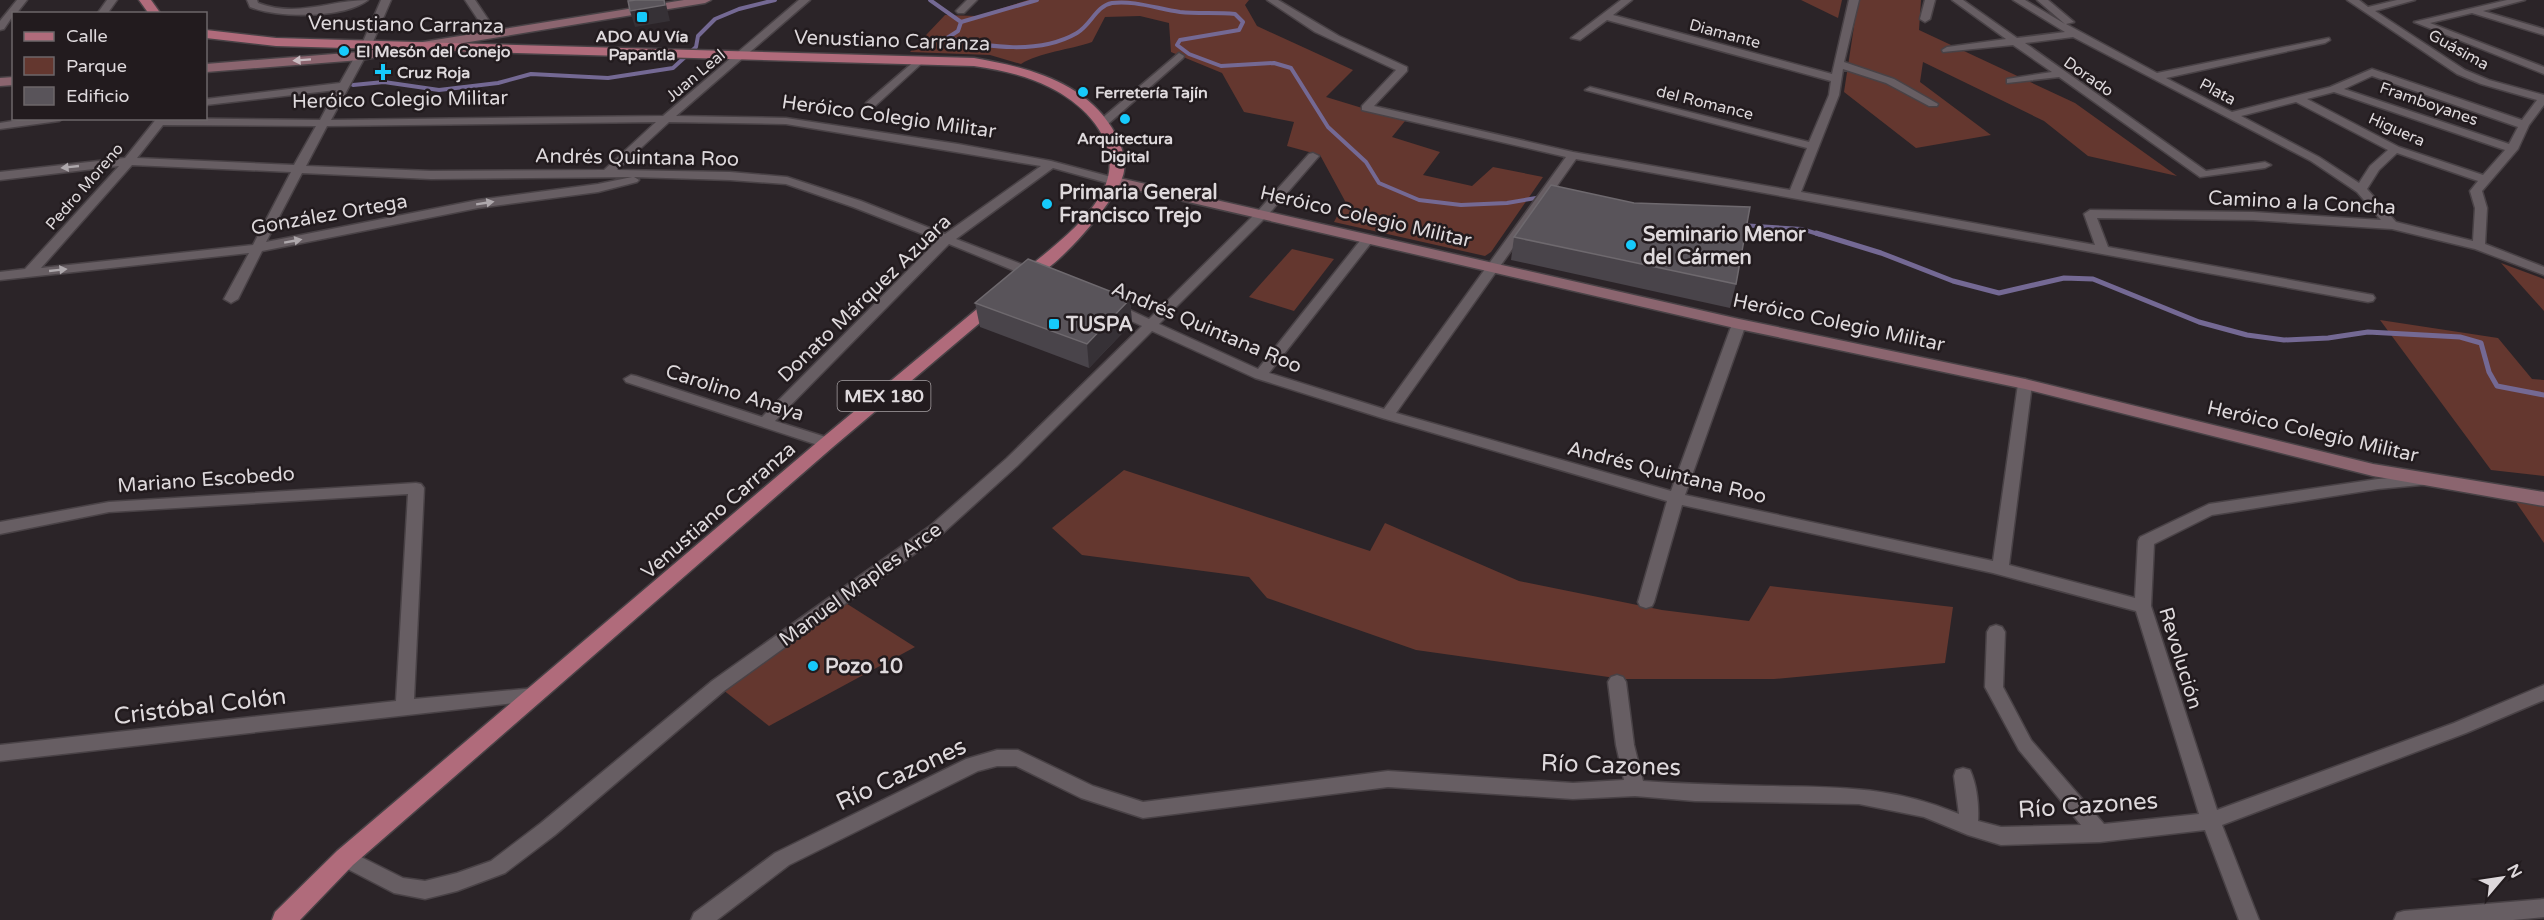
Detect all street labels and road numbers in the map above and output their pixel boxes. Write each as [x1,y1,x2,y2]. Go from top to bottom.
street label: Venustiano Carranza [308,11,504,39]
street label: Diamante [1687,15,1763,53]
street label: Guásima [2425,25,2492,75]
street label: Venustiano Carranza [793,26,991,56]
street label: Juan Leal [662,45,729,106]
street label: Dorado [2060,52,2117,101]
street label: Plata [2196,74,2239,110]
street label: Framboyanes [2377,78,2481,130]
street label: del Romance [1654,81,1755,125]
street label: Heróico Colegio Militar [292,86,509,114]
street label: Heróico Colegio Militar [780,90,998,144]
street label: Higuera [2365,109,2428,151]
street label: Pedro Moreno [42,139,128,234]
street label: Andrés Quintana Roo [535,144,739,172]
street label: Heróico Colegio Militar [1258,181,1474,253]
street label: Camino a la Concha [2208,186,2396,220]
street label: González Ortega [249,189,409,241]
street label: Donato Márquez Azuara [773,210,956,388]
street label: Andrés Quintana Roo [1108,277,1305,379]
street label: Heróico Colegio Militar [1731,289,1947,357]
street label: Carolino Anaya [662,359,807,427]
road number: MEX 180 [838,381,930,411]
street label: Heróico Colegio Militar [2205,396,2421,468]
street label: Venustiano Carranza [637,437,801,584]
street label: Andrés Quintana Roo [1565,437,1769,509]
street label: Mariano Escobedo [117,462,296,498]
street label: Manuel Maples Arce [775,518,946,652]
street label: Revolución [2153,604,2207,712]
street label: Cristóbal Colón [112,682,288,731]
street label: Río Cazones [831,732,971,817]
street label: Río Cazones [1540,749,1682,782]
street label: Río Cazones [2017,786,2159,825]

